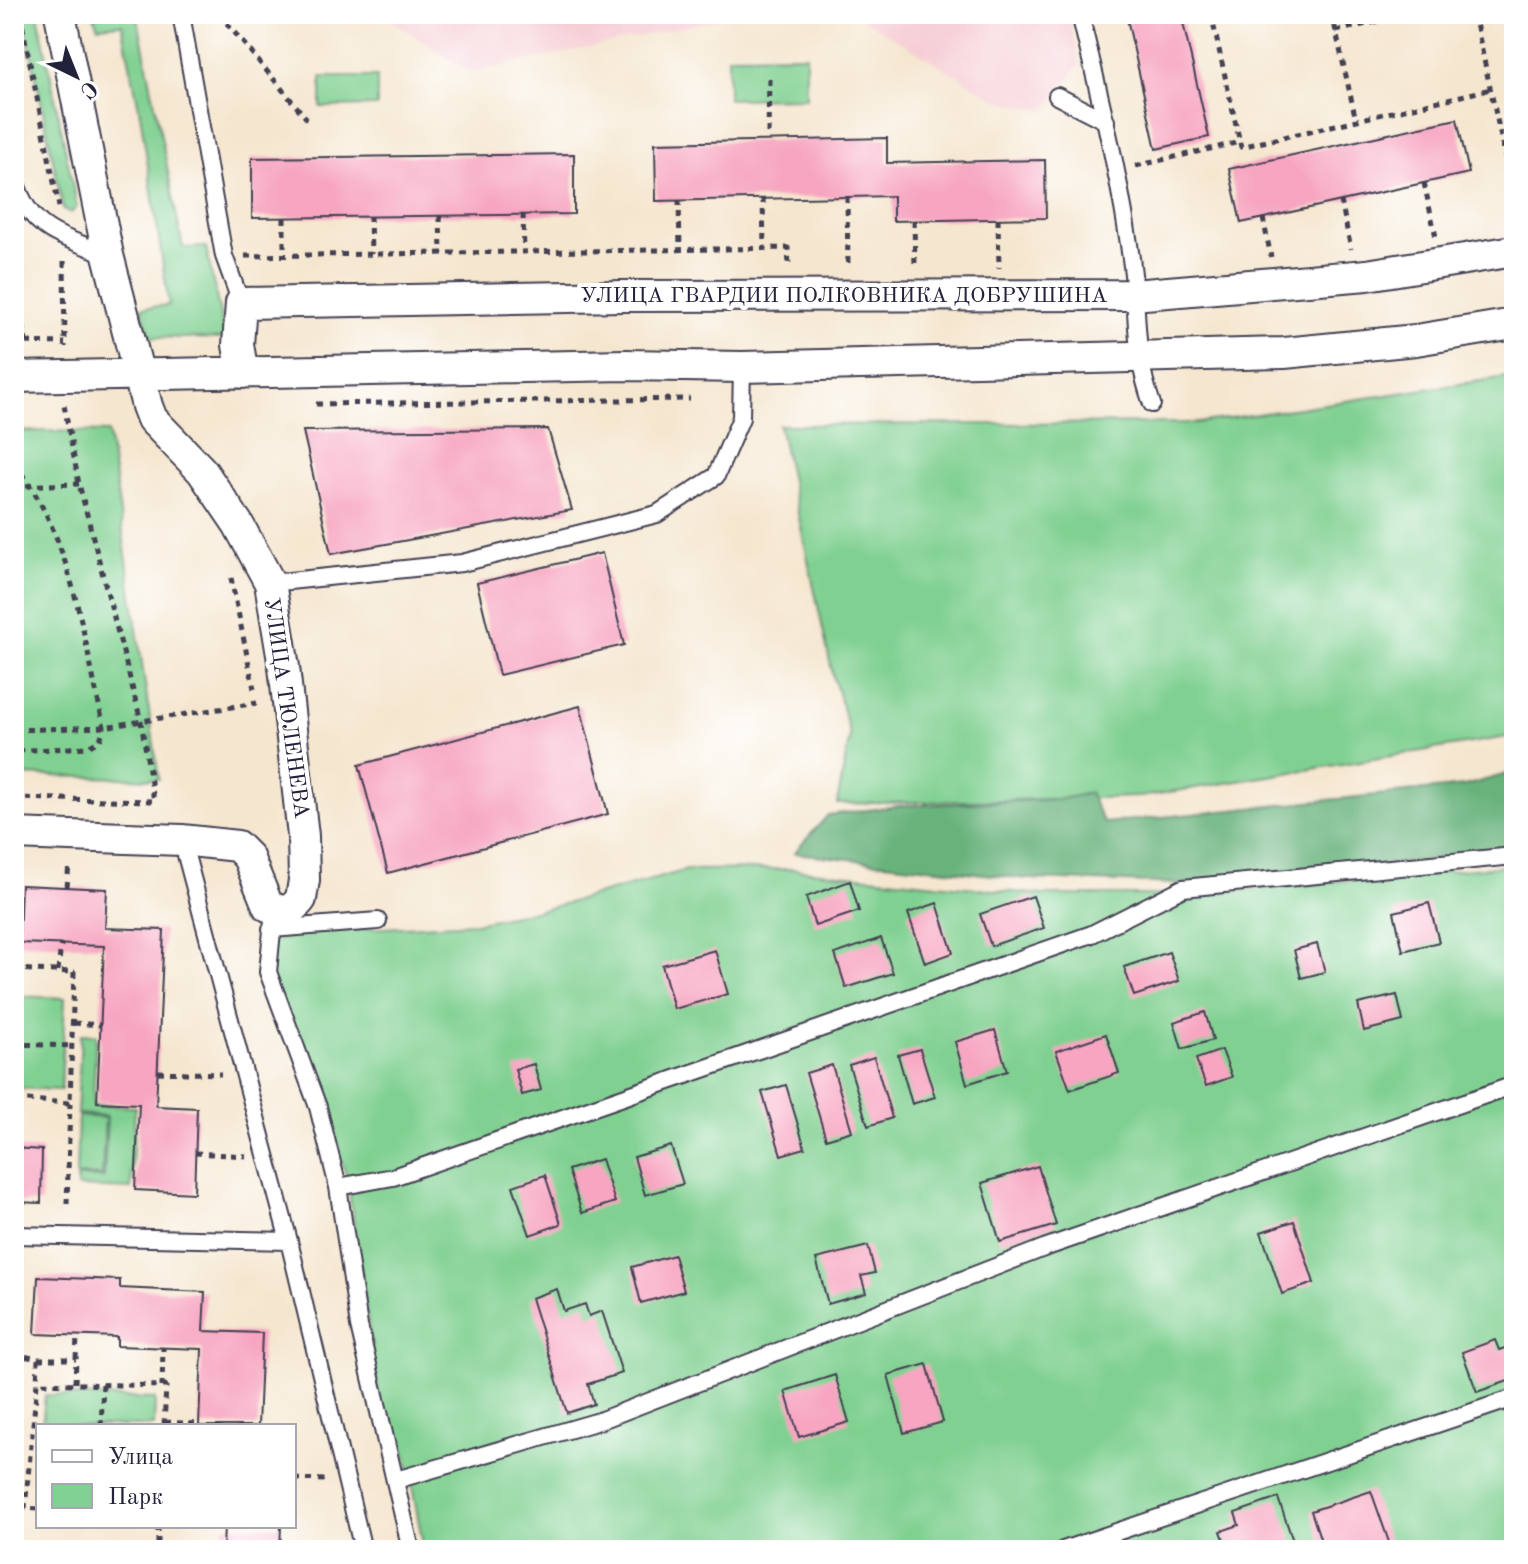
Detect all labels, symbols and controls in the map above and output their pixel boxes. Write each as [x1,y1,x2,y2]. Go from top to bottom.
north arrow [36,36,116,116]
text: С [75,76,101,102]
street label: УЛИЦА ГВАРДИИ ПОЛКОВНИКА ДОБРУШИНА [580,285,1108,307]
street label: УЛИЦА ТЮЛЕНЕВА [260,596,312,820]
legend [36,1424,296,1528]
text: Улица [108,1446,173,1470]
text: Парк [108,1486,163,1510]

